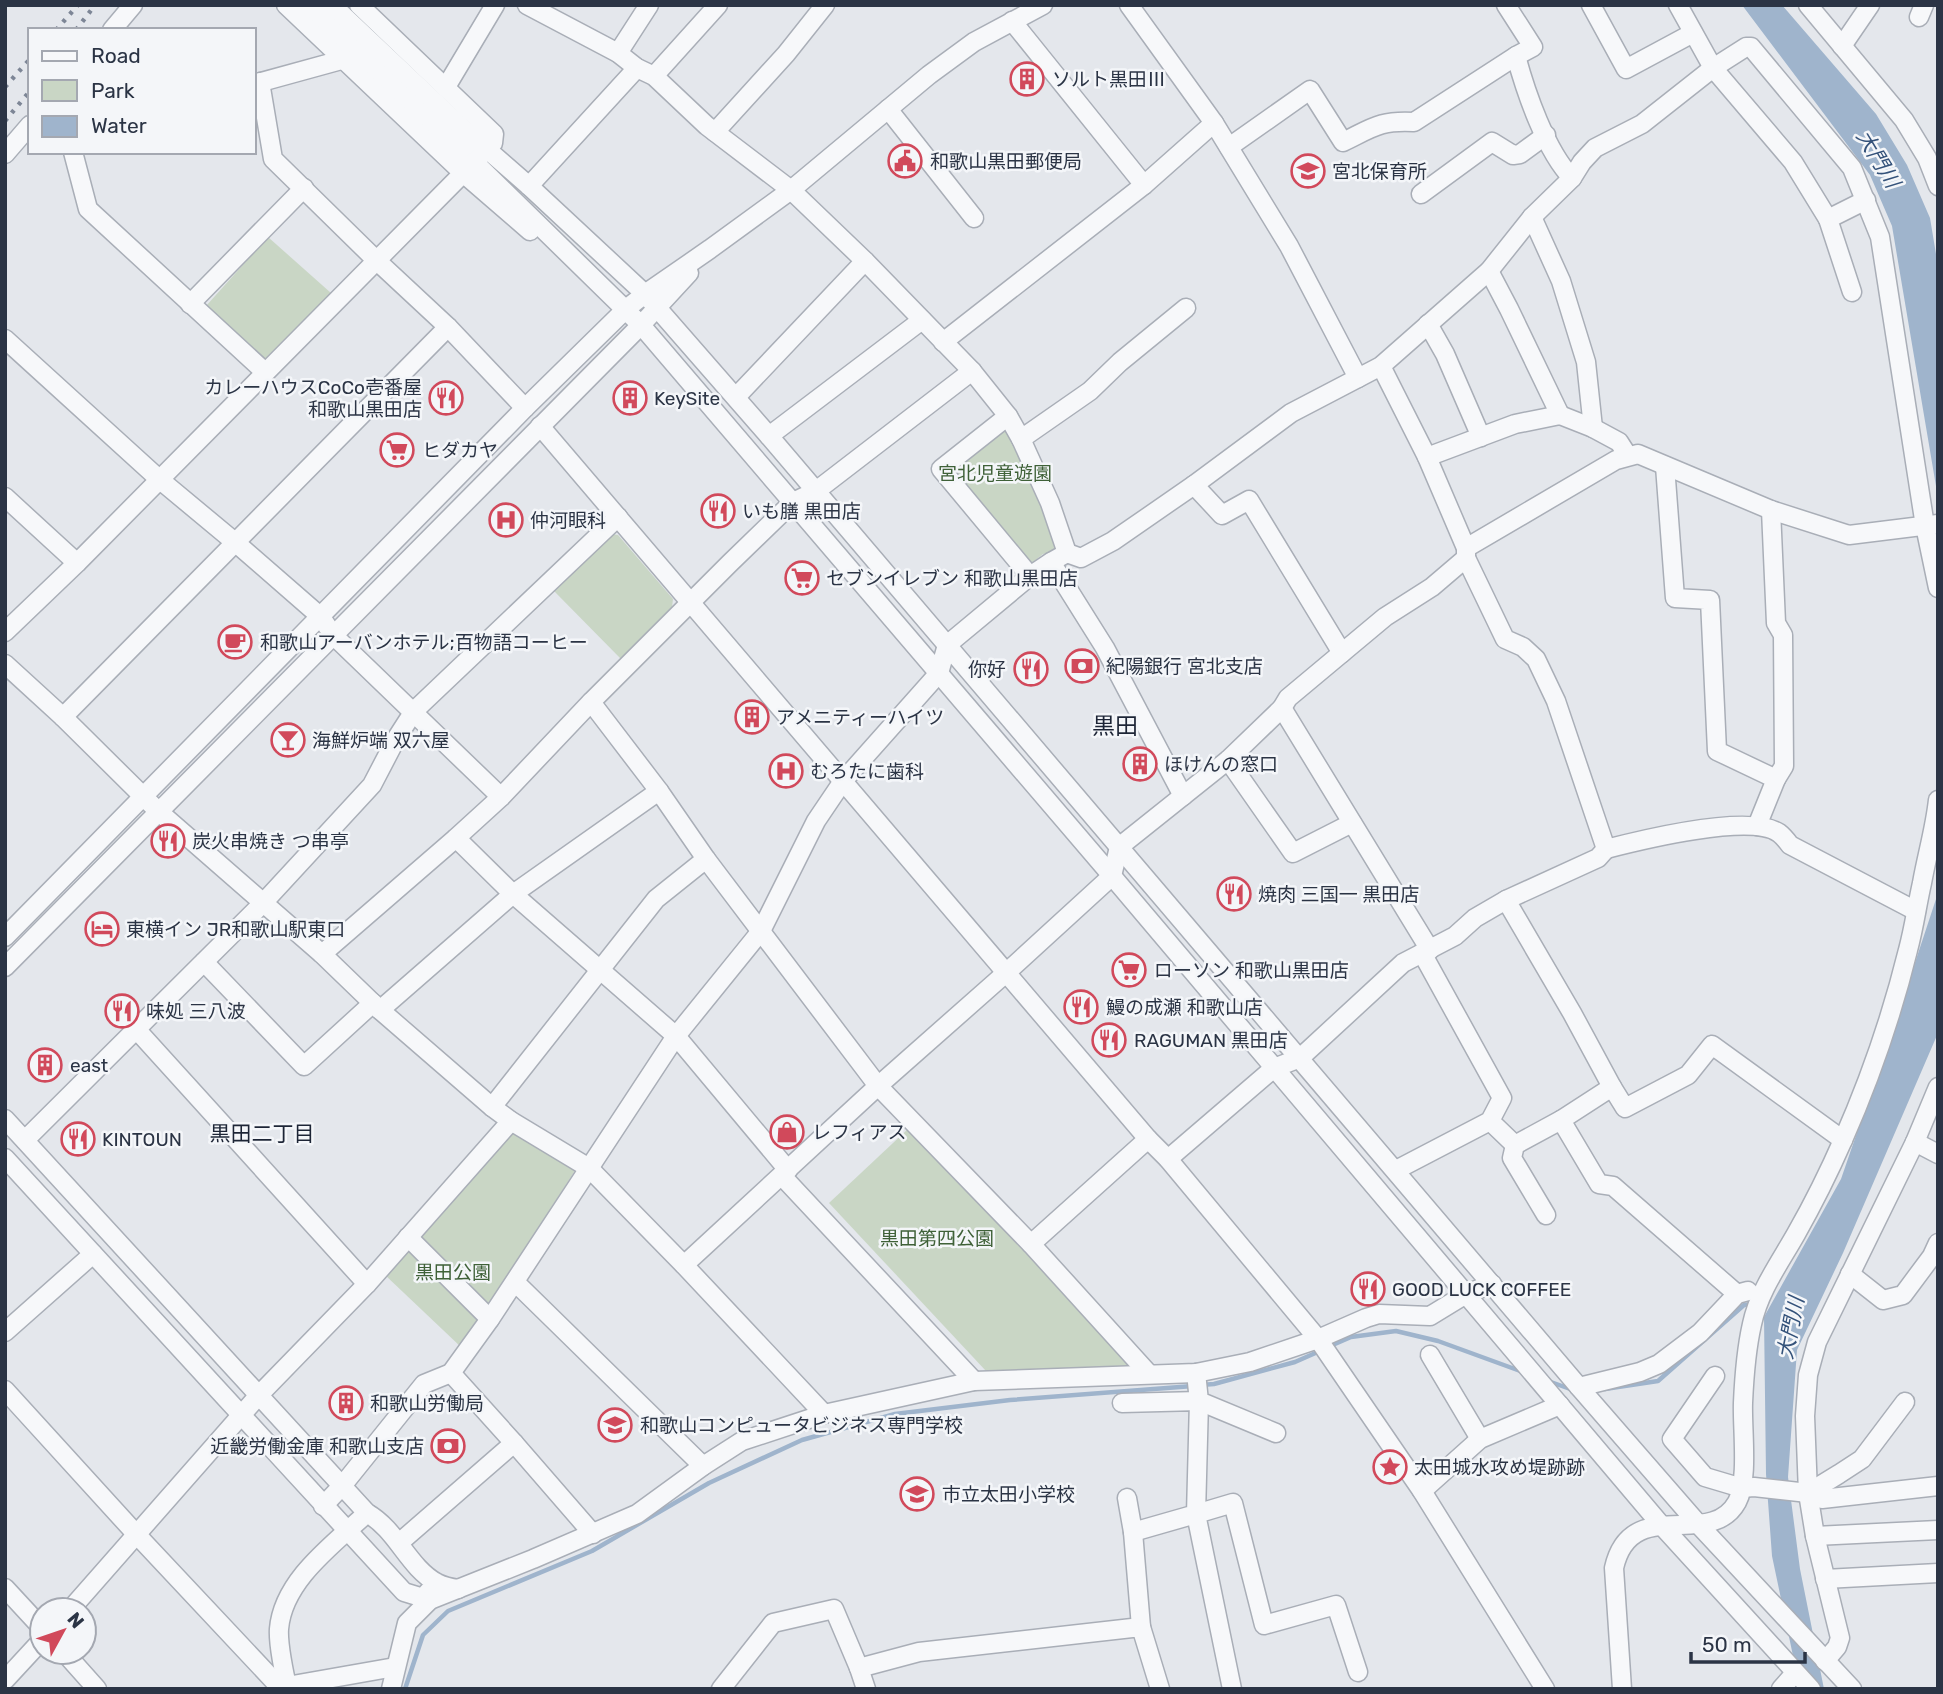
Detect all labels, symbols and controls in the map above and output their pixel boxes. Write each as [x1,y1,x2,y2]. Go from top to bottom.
legend [28,28,256,154]
text: Road [91,43,141,68]
building icon: ソルト黒田Ⅲ [1008,60,1046,98]
place label: ソルト黒田Ⅲ [1052,68,1166,91]
text: Park [91,78,135,103]
text: Water [91,113,147,138]
water label: 大門川 [1851,125,1906,194]
public building icon: 和歌山黒田郵便局 [886,142,924,180]
place label: 和歌山黒田郵便局 [930,150,1082,173]
school or university icon: 宮北保育所 [1289,152,1327,190]
place label: 宮北保育所 [1332,160,1427,183]
place label: カレーハウスCoCo壱番屋 和歌山黒田店 [204,376,422,421]
restaurant icon: カレーハウスCoCo壱番屋 和歌山黒田店 [427,379,465,417]
building icon: KeySite [611,379,649,417]
place label: KeySite [654,387,720,410]
supermarket icon: ヒダカヤ [378,431,416,469]
place label: ヒダカヤ [422,439,498,462]
park label: 宮北児童遊園 [938,462,1052,485]
restaurant icon: いも膳 黒田店 [699,492,737,530]
place label: いも膳 黒田店 [742,500,861,523]
hospital icon: 仲河眼科 [487,501,525,539]
place label: 仲河眼科 [530,509,606,532]
supermarket icon: セブンイレブン 和歌山黒田店 [783,559,821,597]
place label: セブンイレブン 和歌山黒田店 [826,567,1078,590]
cafe icon: 和歌山アーバンホテル;百物語コーヒー [216,623,254,661]
place label: 和歌山アーバンホテル;百物語コーヒー [260,631,588,654]
bank icon: 紀陽銀行 宮北支店 [1063,647,1101,685]
restaurant icon: 你好 [1012,650,1050,688]
place label: 紀陽銀行 宮北支店 [1106,655,1263,678]
place label: 你好 [968,658,1006,681]
building icon: アメニティーハイツ [733,698,771,736]
place label: アメニティーハイツ [776,706,944,729]
district label: 黒田 [1092,712,1138,740]
bar icon: 海鮮炉端 双六屋 [269,721,307,759]
place label: 海鮮炉端 双六屋 [312,729,450,752]
building icon: ほけんの窓口 [1121,745,1159,783]
hospital icon: むろたに歯科 [767,752,805,790]
place label: ほけんの窓口 [1164,753,1278,776]
place label: むろたに歯科 [810,760,924,783]
restaurant icon: 炭火串焼き つ串亭 [149,822,187,860]
place label: 炭火串焼き つ串亭 [192,830,349,853]
restaurant icon: 焼肉 三国一 黒田店 [1215,875,1253,913]
place label: 焼肉 三国一 黒田店 [1258,883,1419,906]
hotel icon: 東横イン JR和歌山駅東口 [83,910,121,948]
place label: 東横イン JR和歌山駅東口 [126,918,345,941]
supermarket icon: ローソン 和歌山黒田店 [1110,951,1148,989]
place label: ローソン 和歌山黒田店 [1154,959,1349,982]
restaurant icon: 鰻の成瀬 和歌山店 [1062,988,1100,1026]
restaurant icon: 味処 三八波 [103,992,141,1030]
place label: 鰻の成瀬 和歌山店 [1106,996,1263,1019]
place label: 味処 三八波 [146,1000,246,1023]
restaurant icon: RAGUMAN 黒田店 [1090,1021,1128,1059]
place label: RAGUMAN 黒田店 [1134,1029,1288,1052]
building icon: east [26,1046,64,1084]
place label: east [70,1054,109,1077]
shop icon: レフィアス [768,1113,806,1151]
restaurant icon: KINTOUN [59,1120,97,1158]
district label: 黒田二丁目 [210,1121,315,1146]
place label: レフィアス [812,1121,907,1144]
place label: KINTOUN [102,1128,182,1151]
park label: 黒田第四公園 [880,1227,994,1250]
park label: 黒田公園 [415,1261,491,1284]
restaurant icon: GOOD LUCK COFFEE [1349,1270,1387,1308]
place label: GOOD LUCK COFFEE [1392,1278,1571,1301]
water label: 大門川 [1772,1293,1809,1361]
building icon: 和歌山労働局 [327,1384,365,1422]
place label: 和歌山労働局 [370,1392,484,1415]
school or university icon: 和歌山コンピュータビジネス専門学校 [596,1406,634,1444]
place label: 和歌山コンピュータビジネス専門学校 [640,1414,963,1437]
bank icon: 近畿労働金庫 和歌山支店 [429,1427,467,1465]
place label: 近畿労働金庫 和歌山支店 [210,1435,424,1458]
place icon: 太田城水攻め堤跡跡 [1371,1448,1409,1486]
place label: 太田城水攻め堤跡跡 [1414,1456,1585,1479]
school or university icon: 市立太田小学校 [898,1475,936,1513]
place label: 市立太田小学校 [942,1483,1075,1506]
north arrow [28,1596,98,1666]
text: N [62,1608,89,1633]
scale bar [1691,1620,1805,1664]
text: 50 m [1702,1632,1752,1657]

